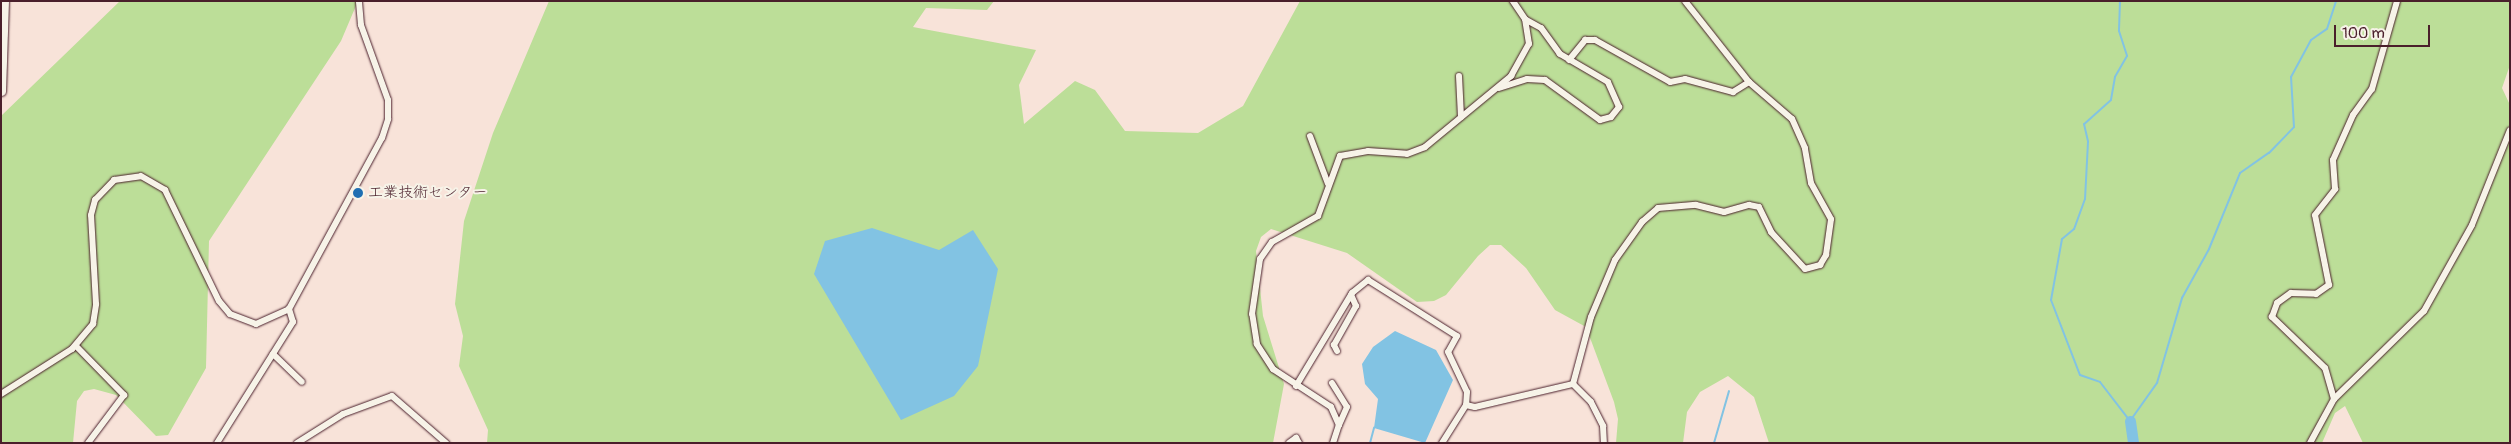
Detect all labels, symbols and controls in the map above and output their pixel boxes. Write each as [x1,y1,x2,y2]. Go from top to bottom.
scale bar [2336,15,2432,47]
text: 100 m [2342,24,2385,43]
place label: 工業技術センター [368,184,488,202]
marker: 工業技術センター [352,187,364,199]

